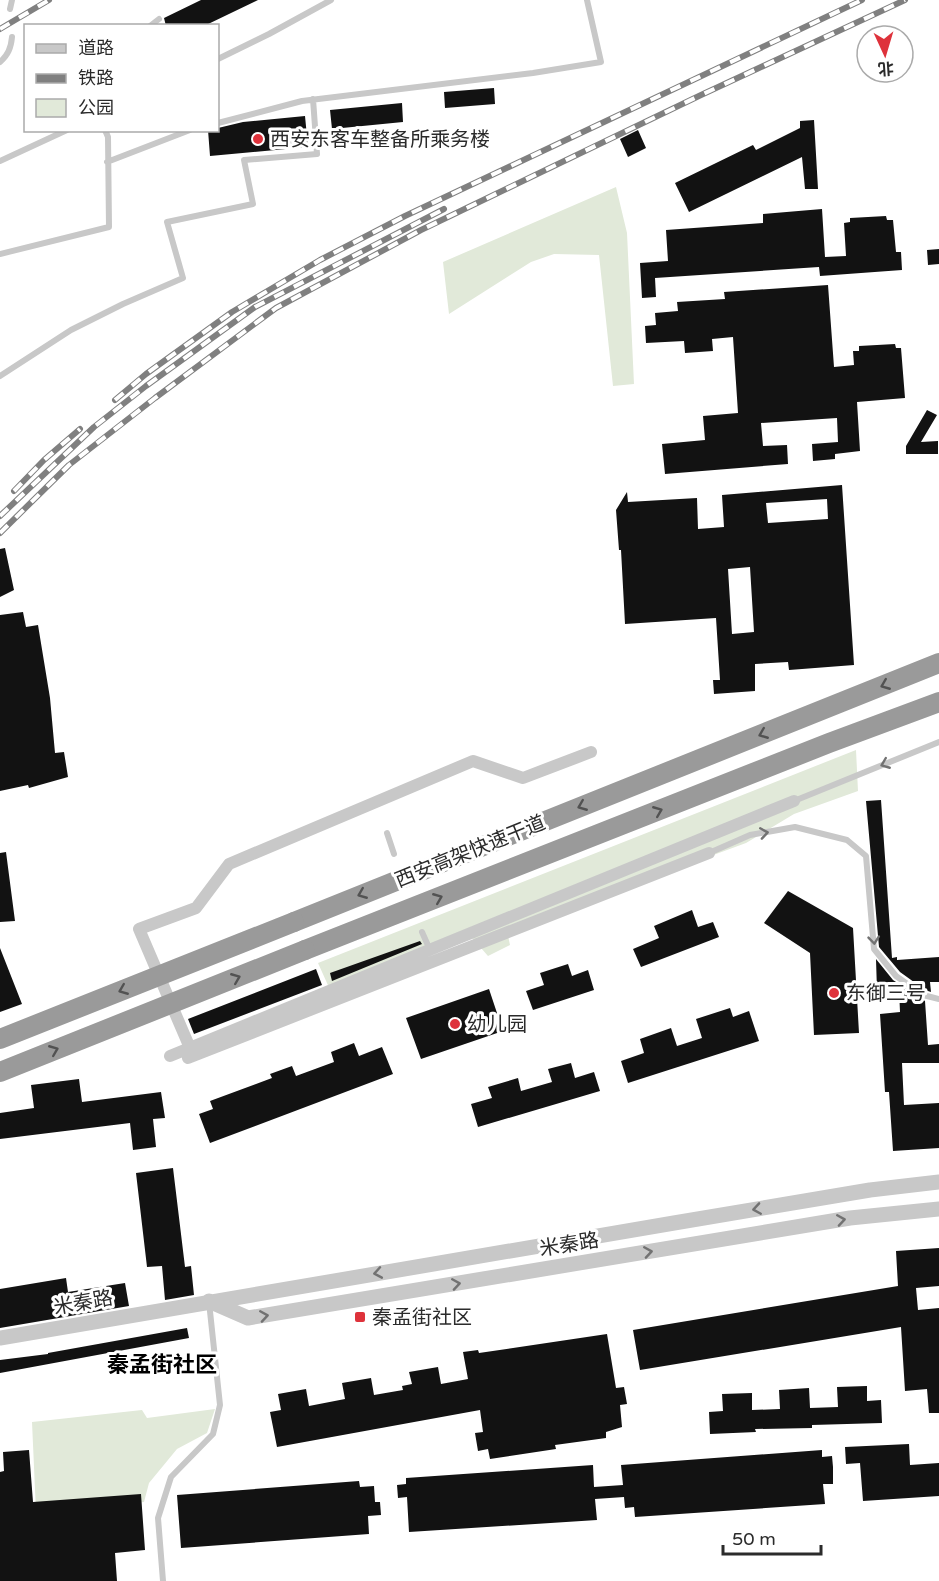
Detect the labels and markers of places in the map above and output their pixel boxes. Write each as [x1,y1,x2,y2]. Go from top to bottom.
place label: 西安东客车整备所乘务楼 [270,128,490,152]
marker: 西安东客车整备所乘务楼 [251,132,265,146]
place label: 东御三号 [846,982,926,1006]
marker: 东御三号 [827,986,841,1000]
place label: 幼儿园 [467,1013,527,1037]
marker: 幼儿园 [448,1017,462,1031]
place label: 秦孟街社区 [372,1306,472,1330]
marker: 秦孟街社区 [353,1310,367,1324]

